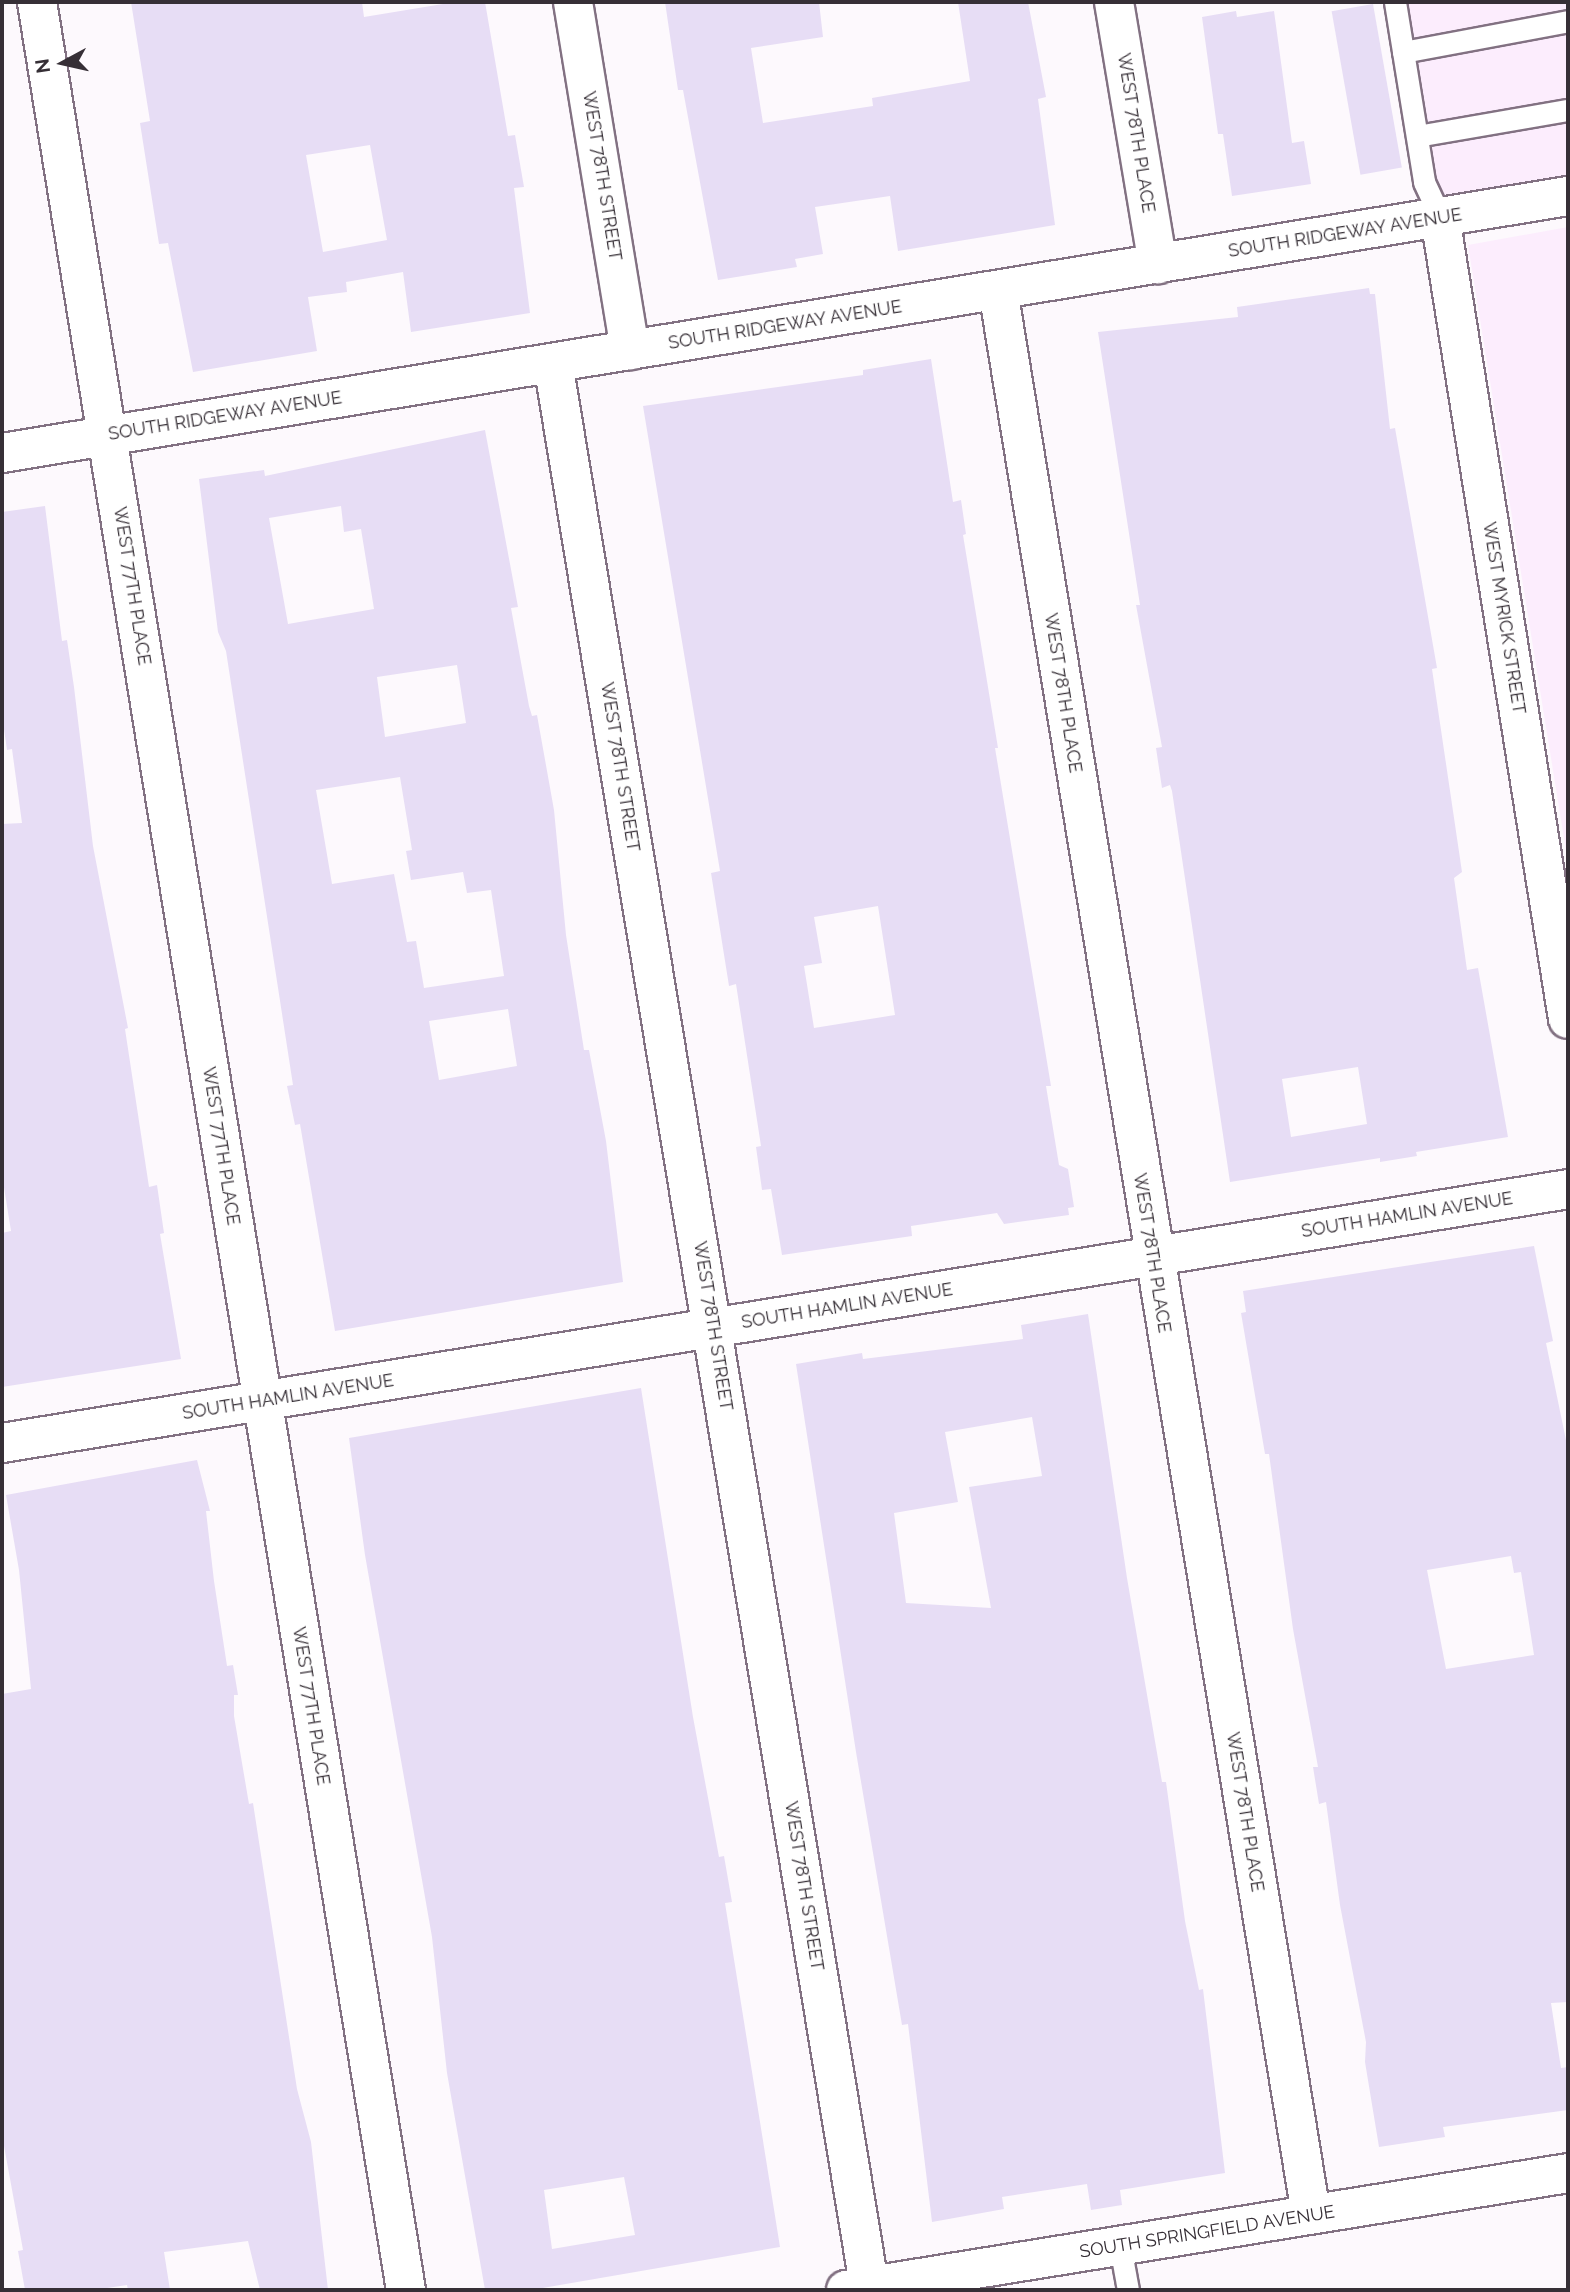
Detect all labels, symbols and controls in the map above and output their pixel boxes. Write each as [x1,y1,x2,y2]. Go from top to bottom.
north arrow [28,28,98,98]
street label: WEST 78TH PLACE [1113,51,1159,215]
text: N [30,57,54,75]
street label: WEST 78TH STREET [578,89,626,263]
street label: SOUTH RIDGEWAY AVENUE [1226,204,1464,262]
street label: SOUTH RIDGEWAY AVENUE [666,296,904,354]
street label: SOUTH RIDGEWAY AVENUE [106,387,344,445]
street label: WEST 77TH PLACE [109,505,155,667]
street label: WEST MYRICK STREET [1478,520,1530,716]
street label: WEST 78TH PLACE [1040,611,1086,775]
street label: WEST 78TH STREET [596,680,644,854]
street label: WEST 77TH PLACE [198,1065,244,1227]
street label: WEST 78TH PLACE [1129,1171,1175,1335]
street label: SOUTH HAMLIN AVENUE [1299,1188,1515,1242]
street label: WEST 78TH STREET [689,1239,737,1413]
street label: SOUTH HAMLIN AVENUE [739,1279,955,1333]
street label: SOUTH HAMLIN AVENUE [180,1370,396,1424]
street label: WEST 77TH PLACE [288,1625,334,1787]
street label: WEST 78TH PLACE [1222,1730,1268,1894]
street label: WEST 78TH STREET [780,1799,828,1973]
street label: SOUTH SPRINGFIELD AVENUE [1078,2201,1336,2263]

